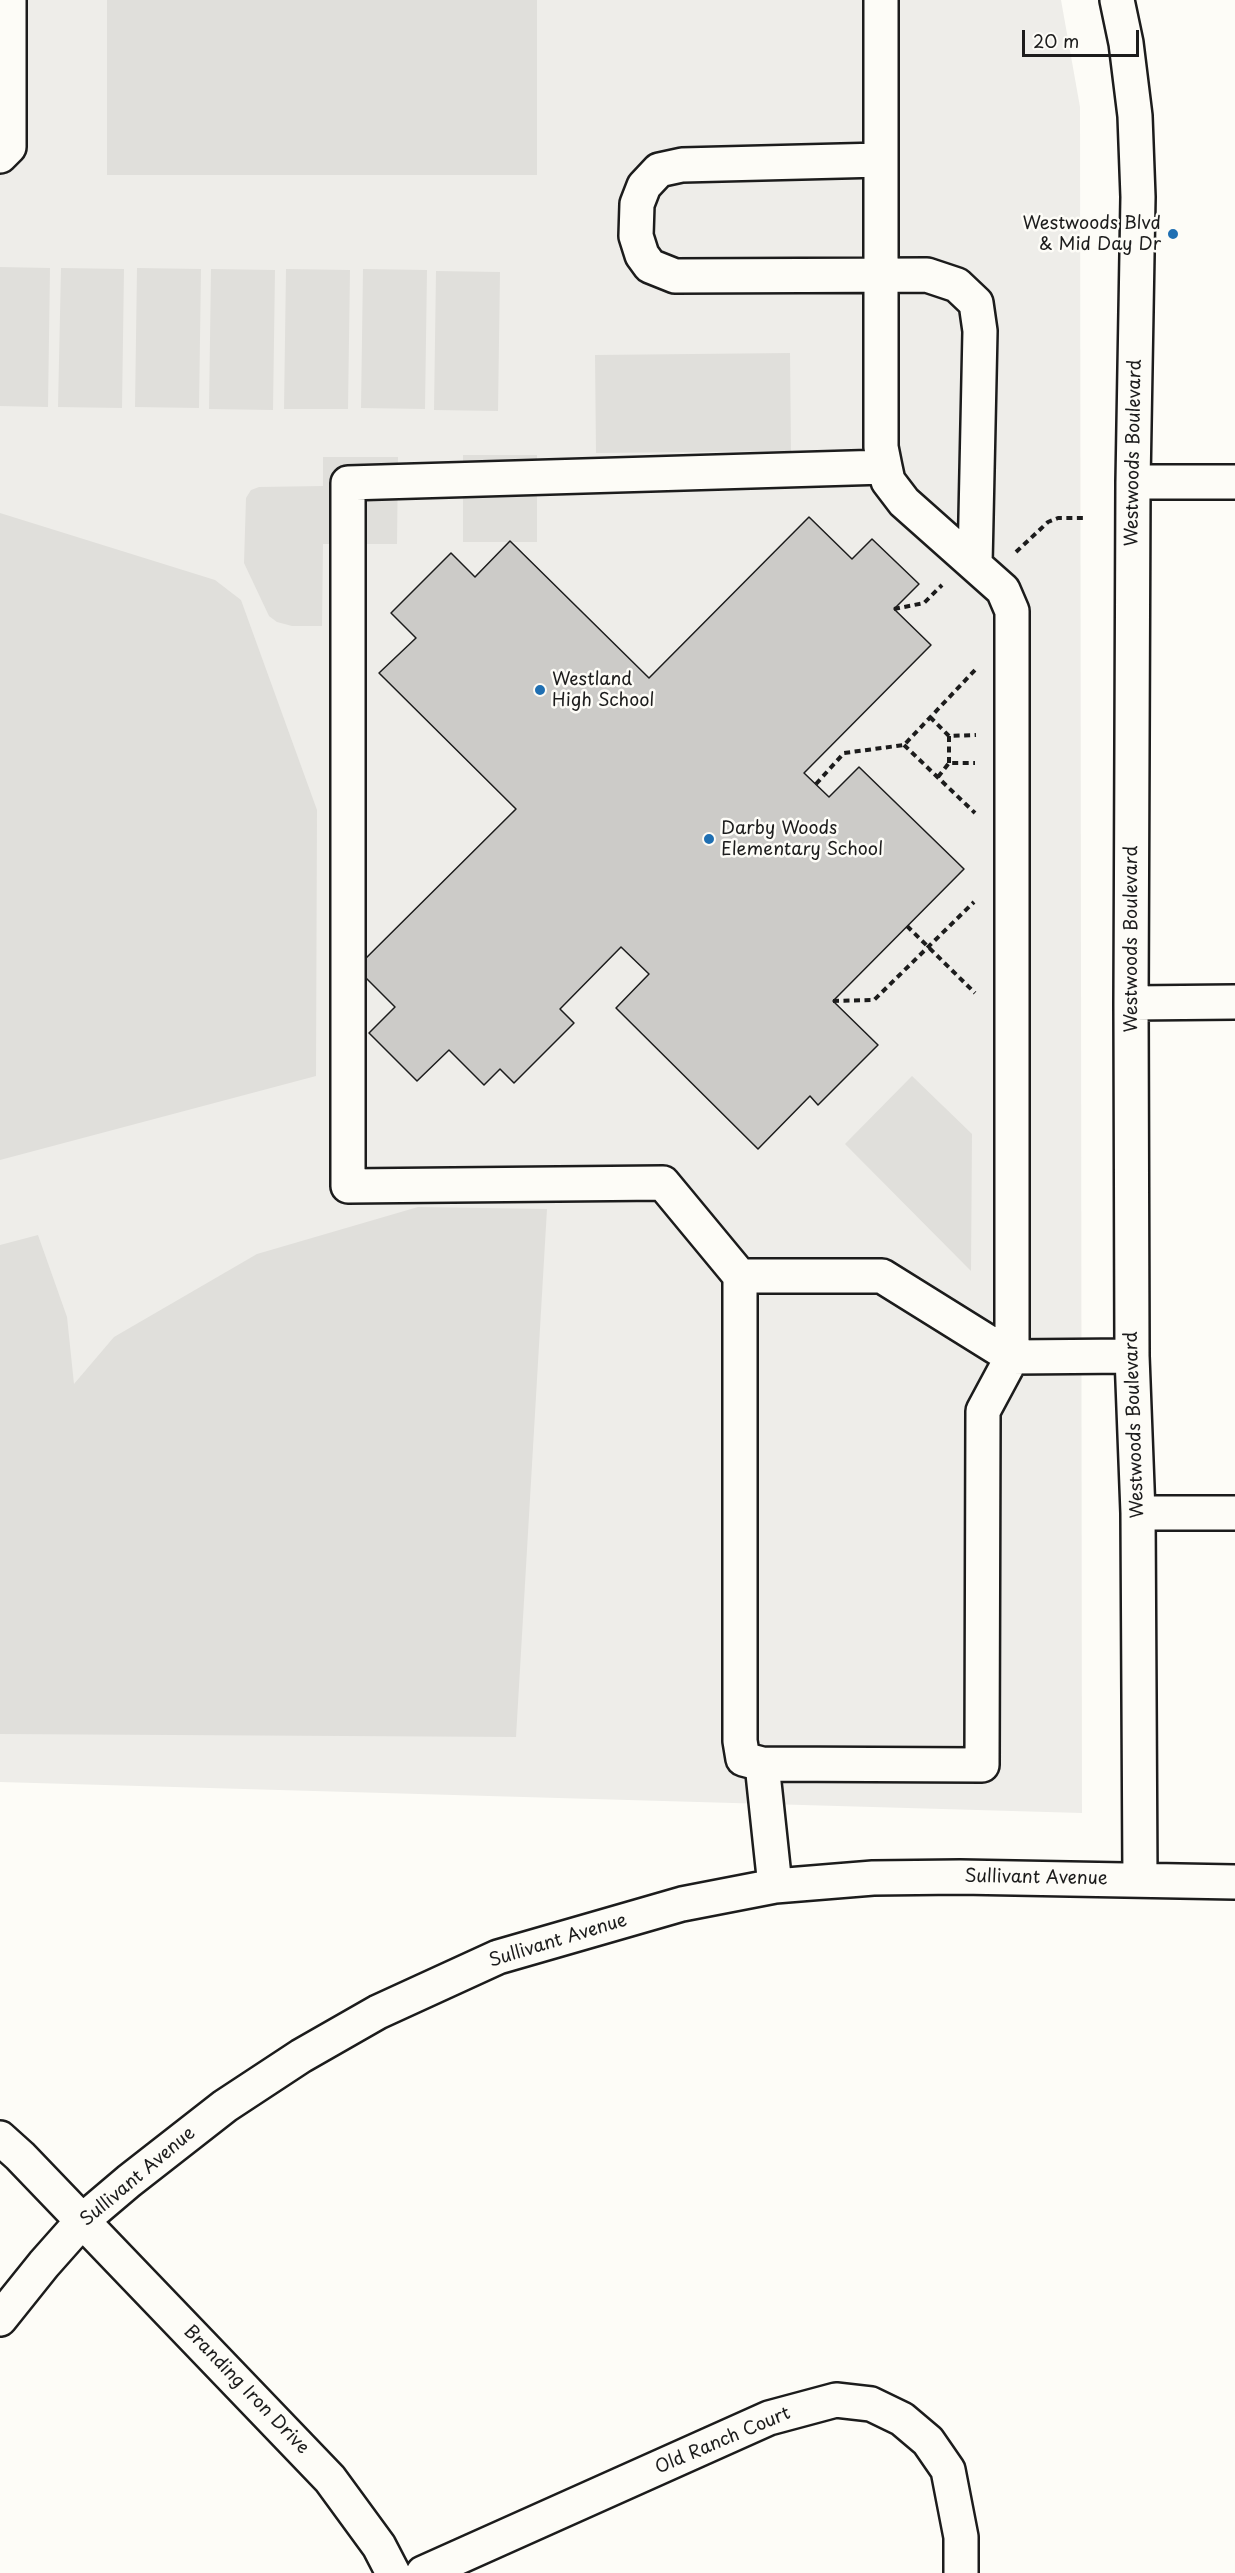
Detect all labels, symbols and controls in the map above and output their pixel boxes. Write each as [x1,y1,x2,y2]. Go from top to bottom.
scale bar [1025,18,1142,56]
text: 20 m [1033,27,1079,54]
place label: Westwoods Blvd & Mid Day Dr [1023,213,1161,256]
marker: Westwoods Blvd & Mid Day Dr [1166,227,1180,241]
street label: Westwoods Boulevard [1122,359,1146,547]
place label: Westland High School [552,669,655,712]
marker: Westland High School [533,683,547,697]
place label: Darby Woods Elementary School [721,818,883,860]
marker: Darby Woods Elementary School [702,832,716,846]
street label: Westwoods Boulevard [1121,845,1143,1033]
street label: Westwoods Boulevard [1121,1331,1149,1519]
street label: Sullivant Avenue [964,1866,1108,1890]
street label: Sullivant Avenue [486,1910,630,1972]
street label: Sullivant Avenue [76,2123,200,2231]
street label: Branding Iron Drive [179,2321,313,2459]
street label: Old Ranch Court [652,2403,794,2479]

